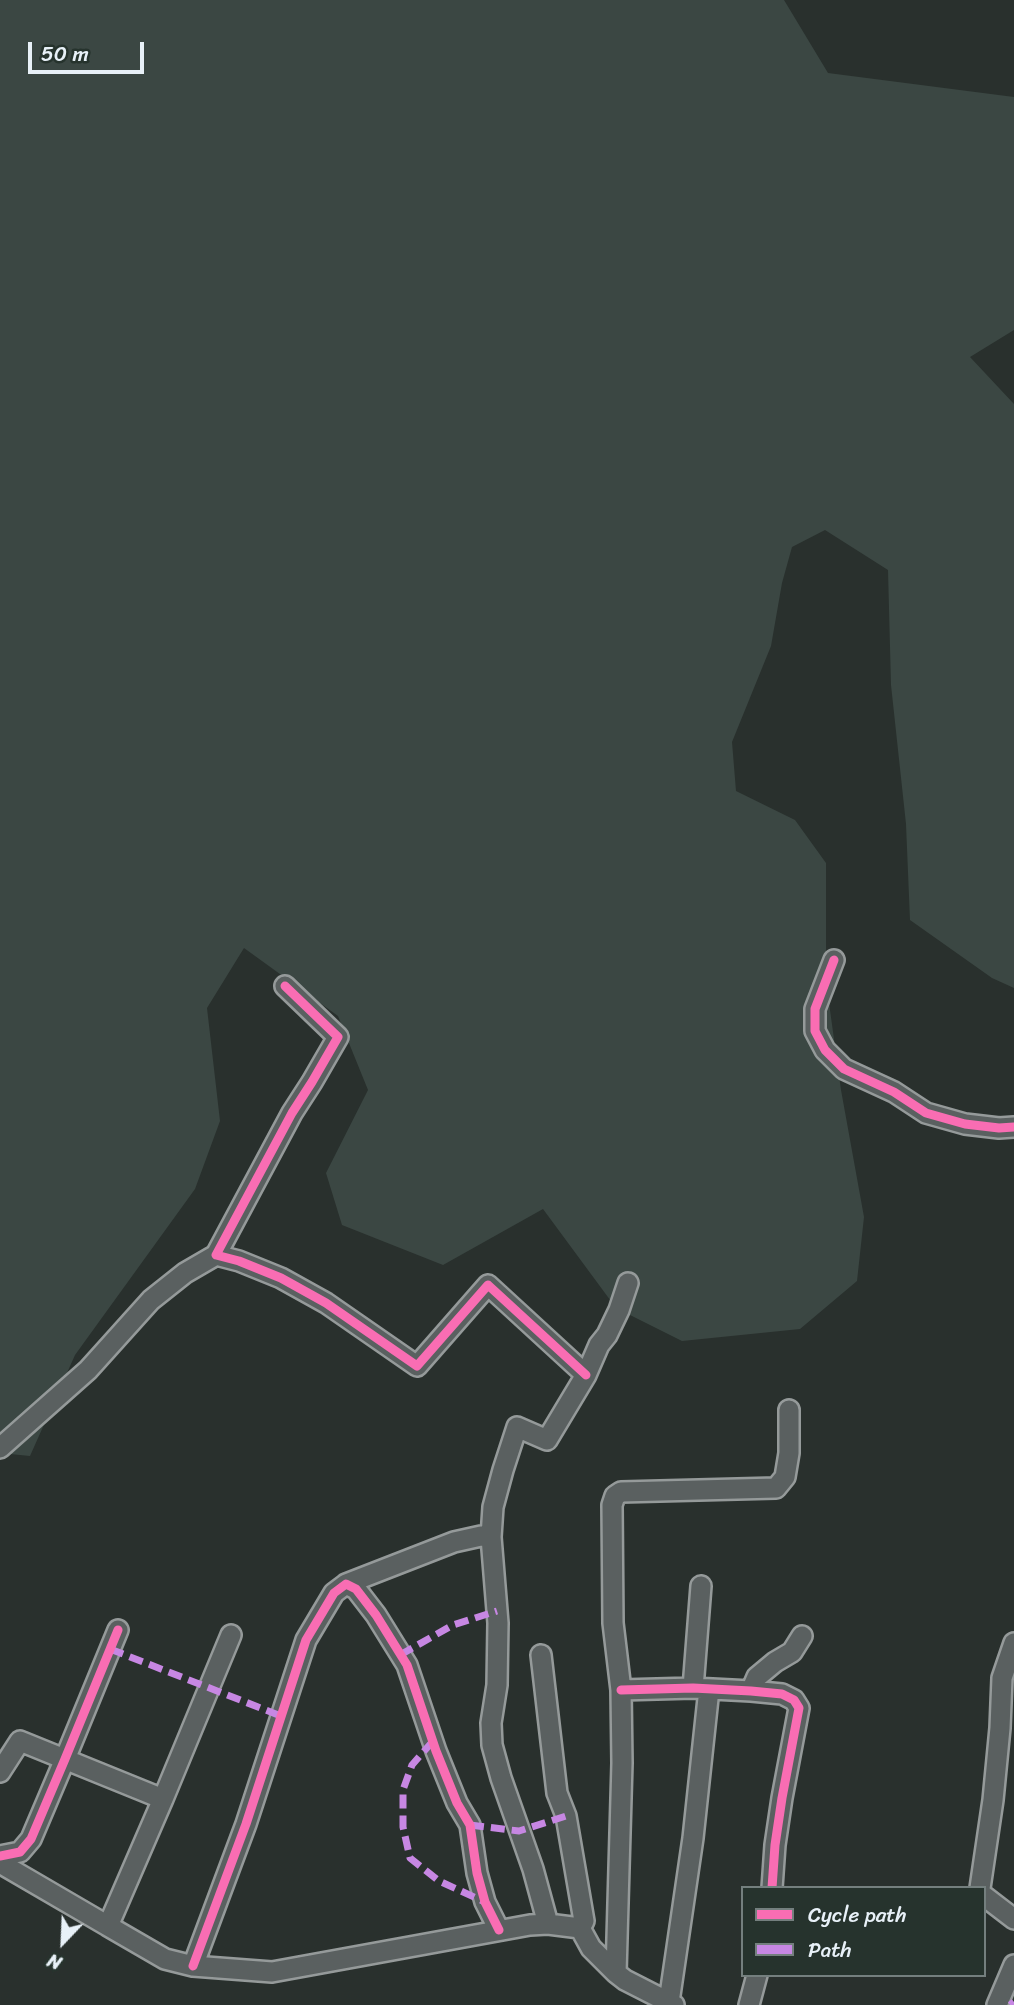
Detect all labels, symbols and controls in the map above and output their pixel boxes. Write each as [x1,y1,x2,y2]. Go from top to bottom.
scale bar [32,28,147,72]
text: 50 m [41,35,89,73]
legend [741,1886,986,1977]
text: Cycle path [808,1896,907,1934]
north arrow [28,1907,98,1977]
text: Path [808,1931,851,1969]
text: N [42,1944,67,1980]

